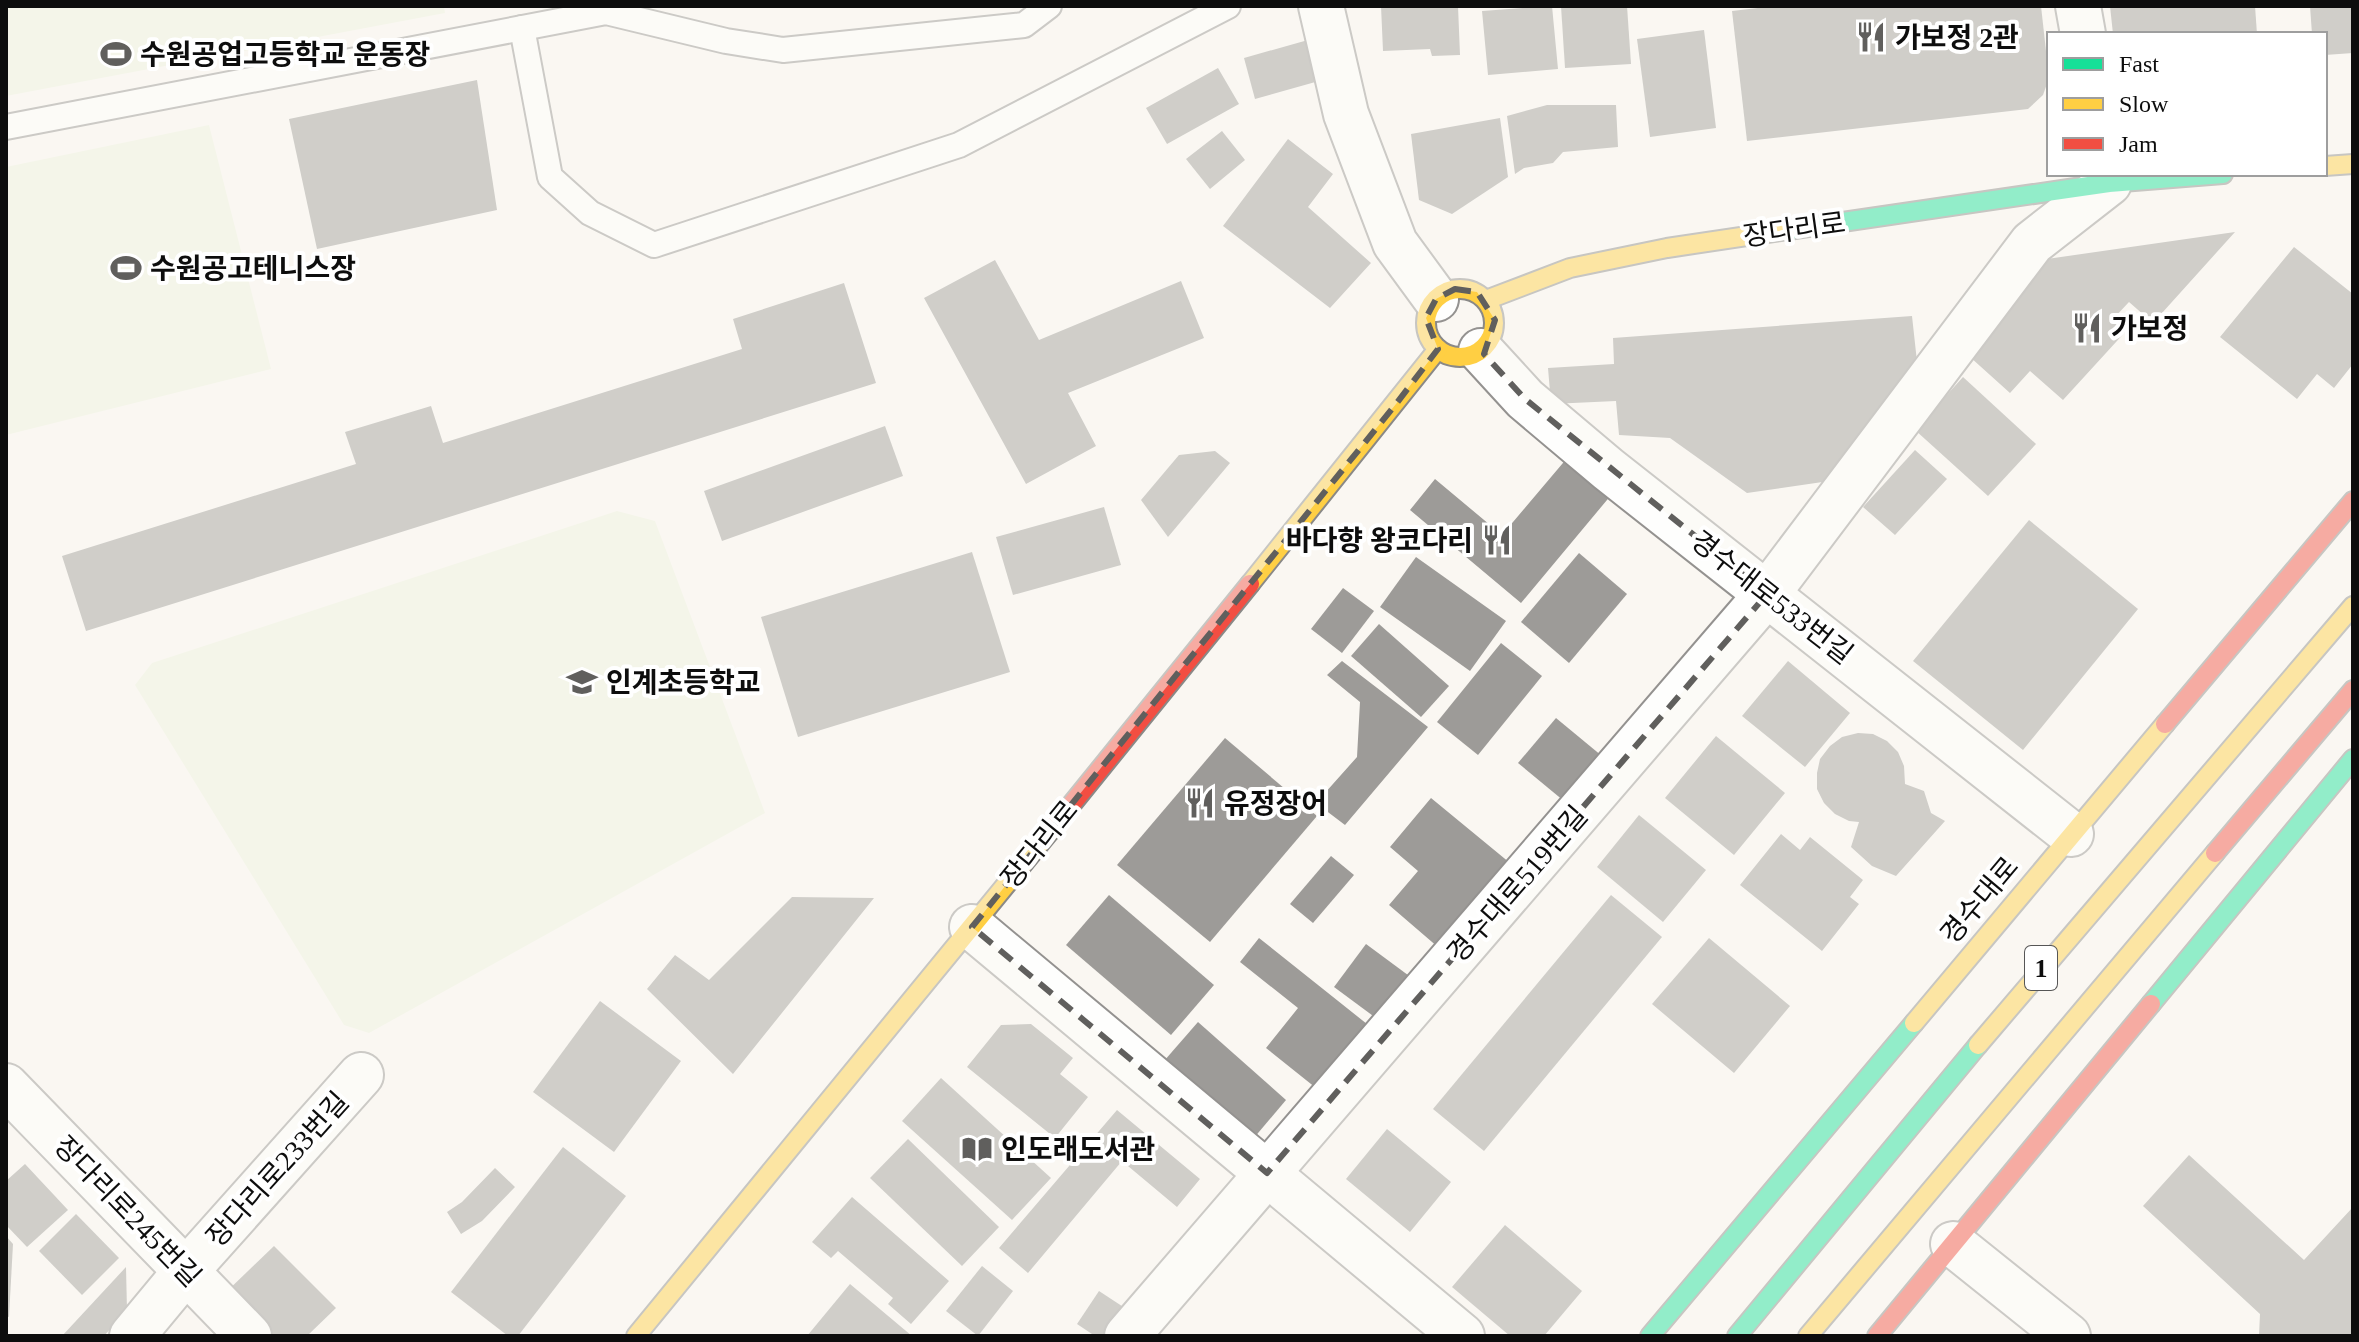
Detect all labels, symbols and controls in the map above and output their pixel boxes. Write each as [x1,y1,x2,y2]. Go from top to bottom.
restaurant icon: 가보정 2관 [1854,20,1888,54]
place label: 가보정 2관 [1895,22,2019,53]
legend [2047,32,2327,176]
sports icon: 수원공업고등학교 운동장 [99,37,133,71]
place label: 수원공업고등학교 운동장 [140,39,430,70]
text: Fast [2119,51,2159,77]
text: Slow [2119,91,2169,117]
text: Jam [2119,131,2158,157]
street label: 장다리로 [1741,207,1847,252]
sports icon: 수원공고테니스장 [109,251,143,285]
place label: 수원공고테니스장 [150,253,356,284]
restaurant icon: 가보정 [2070,311,2104,345]
place label: 가보정 [2111,313,2188,344]
restaurant icon: 바다향 왕코다리 [1480,523,1514,557]
place label: 바다향 왕코다리 [1286,525,1473,556]
street label: 경수대로533번길 [1685,525,1859,670]
school or university icon: 인계초등학교 [565,665,599,699]
place label: 인계초등학교 [606,667,761,698]
restaurant icon: 유정장어 [1183,786,1217,820]
place label: 유정장어 [1224,788,1327,819]
street label: 장다리로 [995,795,1084,894]
street label: 경수대로519번길 [1441,800,1594,969]
street label: 경수대로 [1934,851,2024,950]
road number: 1 [2025,946,2057,990]
street label: 장다리로233번길 [200,1086,355,1253]
street label: 장다리로245번길 [48,1130,207,1293]
library icon: 인도래도서관 [960,1132,994,1166]
place label: 인도래도서관 [1001,1134,1156,1165]

